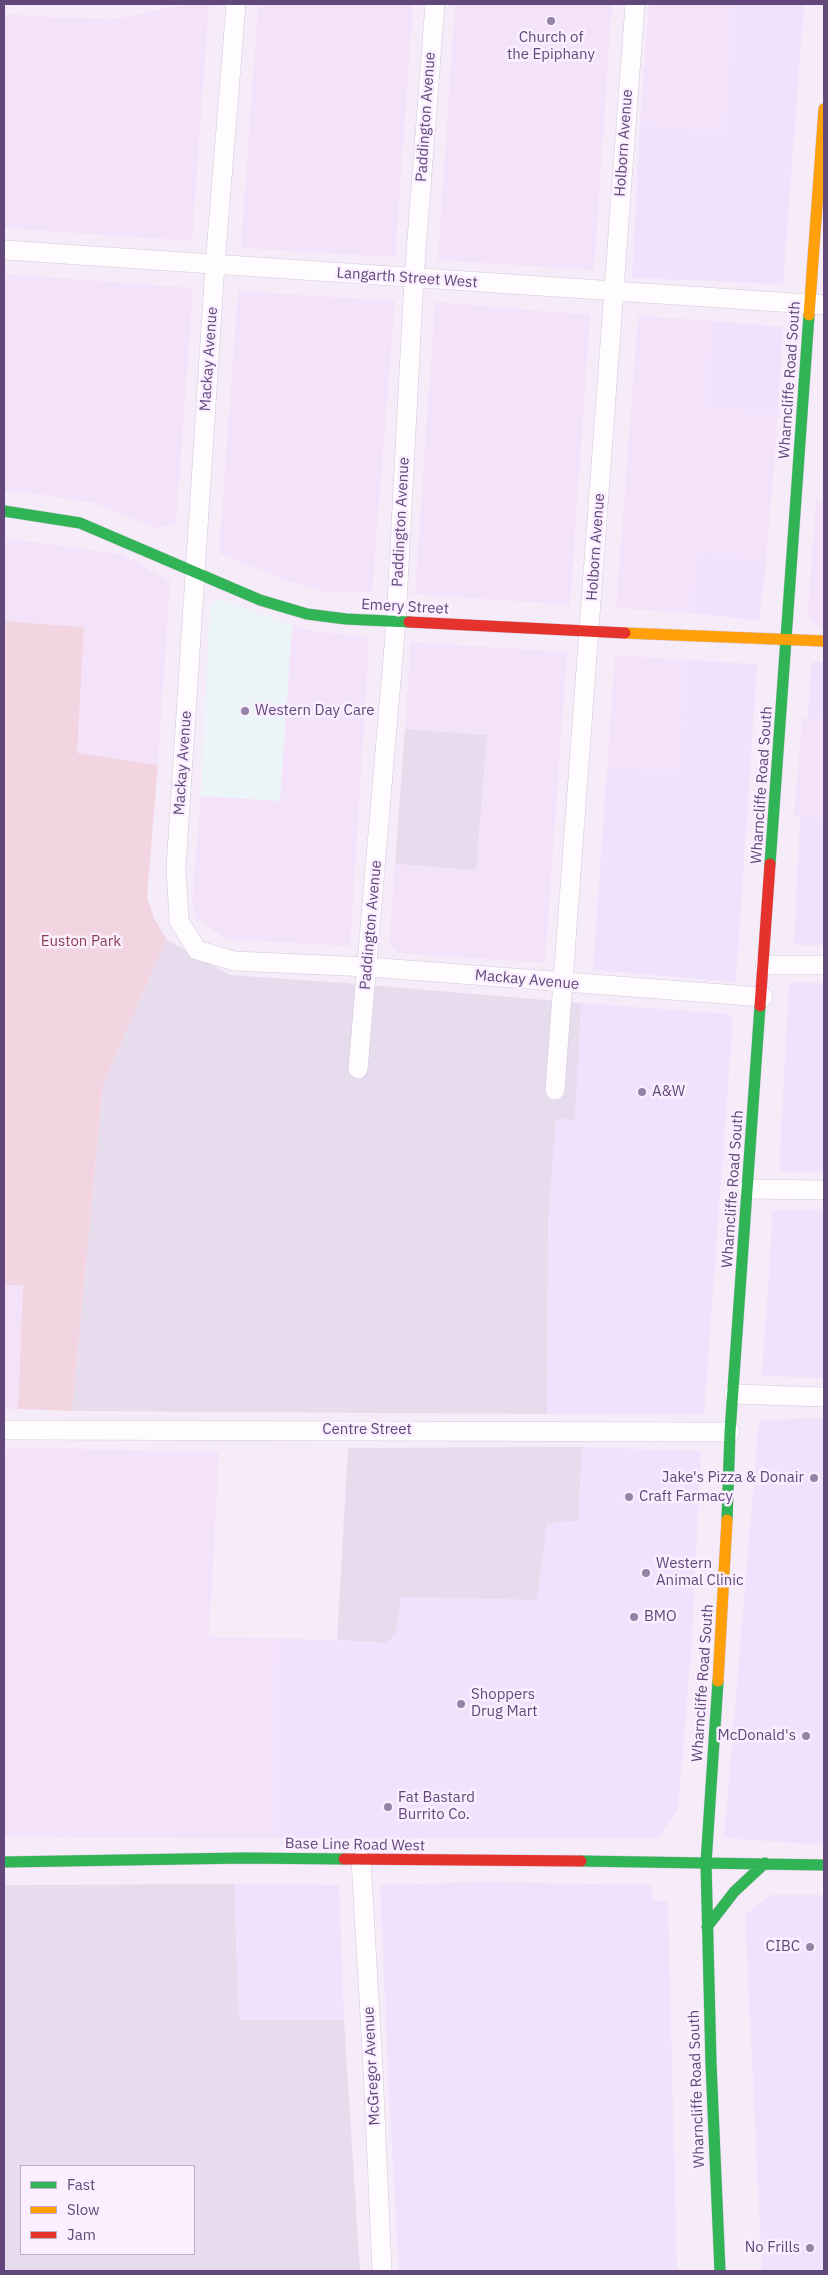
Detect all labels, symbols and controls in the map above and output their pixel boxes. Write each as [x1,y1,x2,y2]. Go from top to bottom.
marker: Church of the Epiphany [545,15,557,27]
place label: Church of the Epiphany [507,29,595,64]
street label: Paddington Avenue [412,51,440,183]
street label: Holborn Avenue [611,89,637,197]
street label: Langarth Street West [336,264,478,292]
street label: Wharncliffe Road South [776,300,804,460]
street label: Mackay Avenue [196,306,222,412]
street label: Paddington Avenue [389,456,413,588]
street label: Holborn Avenue [583,493,609,601]
street label: Emery Street [361,596,449,618]
place label: Western Day Care [255,702,375,720]
marker: Western Day Care [239,705,251,717]
street label: Wharncliffe Road South [748,705,776,865]
street label: Mackay Avenue [170,710,196,816]
street label: Paddington Avenue [356,859,386,991]
park label: Euston Park [41,933,121,951]
street label: Mackay Avenue [474,966,580,994]
place label: A&W [652,1083,685,1101]
marker: A&W [636,1086,648,1098]
street label: Wharncliffe Road South [719,1109,747,1269]
street label: Centre Street [322,1421,412,1439]
place label: Jake's Pizza & Donair [662,1469,804,1487]
marker: Jake's Pizza & Donair [808,1472,820,1484]
place label: Craft Farmacy [639,1488,733,1506]
marker: Craft Farmacy [623,1491,635,1503]
place label: Western Animal Clinic [656,1555,744,1590]
marker: Western Animal Clinic [640,1567,652,1579]
street label: Wharncliffe Road South [689,1603,717,1763]
place label: BMO [644,1608,677,1626]
marker: BMO [628,1611,640,1623]
place label: Shoppers Drug Mart [471,1686,538,1721]
marker: Shoppers Drug Mart [455,1698,467,1710]
place label: McDonald's [718,1727,796,1745]
marker: McDonald's [800,1730,812,1742]
place label: Fat Bastard Burrito Co. [398,1789,475,1824]
marker: Fat Bastard Burrito Co. [382,1801,394,1813]
street label: Base Line Road West [285,1835,425,1855]
place label: CIBC [766,1938,800,1956]
marker: CIBC [804,1941,816,1953]
street label: McGregor Avenue [360,2006,384,2126]
street label: Wharncliffe Road South [685,2010,709,2168]
legend [20,2165,195,2255]
text: Fast [67,2175,95,2194]
text: Slow [67,2200,100,2219]
text: Jam [67,2225,96,2244]
place label: No Frills [745,2239,800,2257]
marker: No Frills [804,2242,816,2254]

